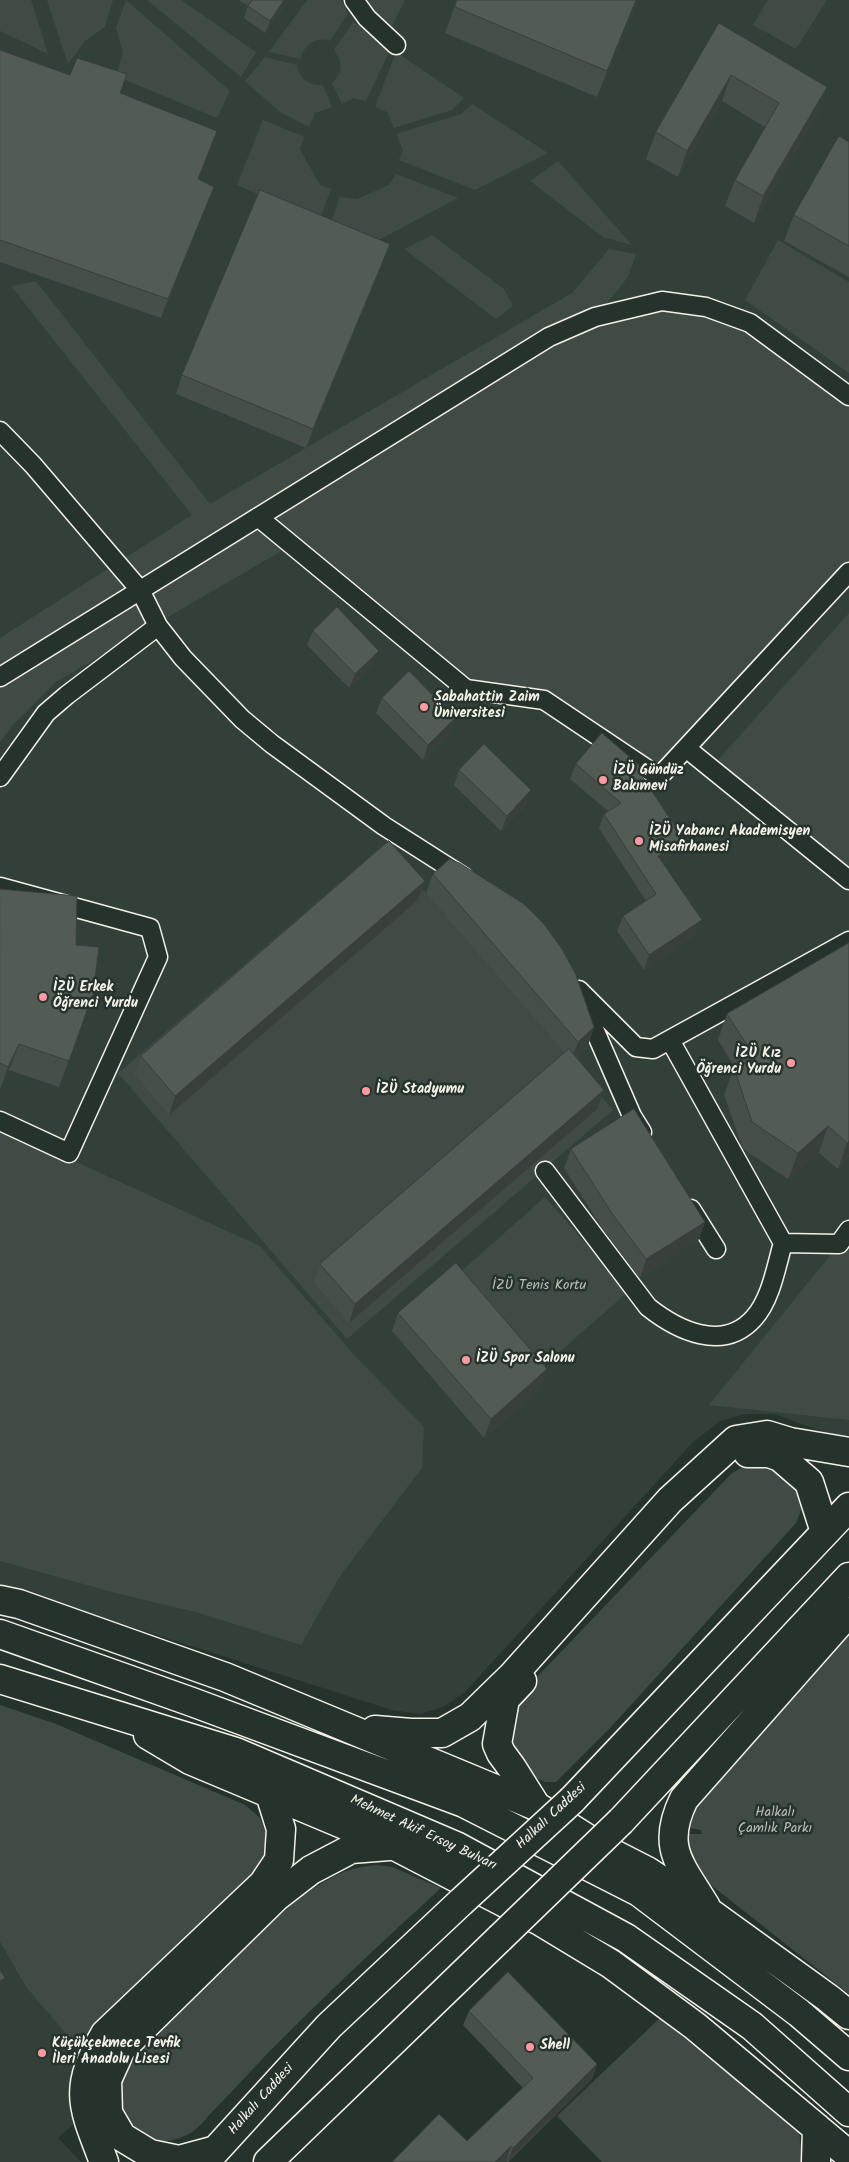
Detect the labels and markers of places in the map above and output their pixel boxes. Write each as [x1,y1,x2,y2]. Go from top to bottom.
place label: Sabahattin Zaim Üniversitesi [434,691,540,724]
marker: Sabahattin Zaim Üniversitesi [418,701,430,713]
place label: İZÜ Gündüz Bakımevi [613,764,684,796]
marker: İZÜ Gündüz Bakımevi [597,774,609,786]
place label: İZÜ Yabancı Akademisyen Misafirhanesi [649,825,810,858]
marker: İZÜ Yabancı Akademisyen Misafirhanesi [633,835,645,847]
place label: İZÜ Erkek Öğrenci Yurdu [53,981,138,1014]
marker: İZÜ Erkek Öğrenci Yurdu [37,991,49,1003]
place label: İZÜ Kız Öğrenci Yurdu [696,1047,781,1080]
marker: İZÜ Kız Öğrenci Yurdu [785,1057,797,1069]
place label: İZÜ Stadyumu [376,1083,464,1099]
marker: İZÜ Stadyumu [360,1085,372,1097]
place label: İZÜ Spor Salonu [476,1352,574,1368]
marker: İZÜ Spor Salonu [460,1354,472,1366]
place label: Küçükçekmece Tevfik İleri Anadolu Lisesi [52,2037,180,2070]
place label: Shell [540,2039,570,2055]
marker: Shell [524,2041,536,2053]
marker: Küçükçekmece Tevfik İleri Anadolu Lisesi [36,2047,48,2059]

